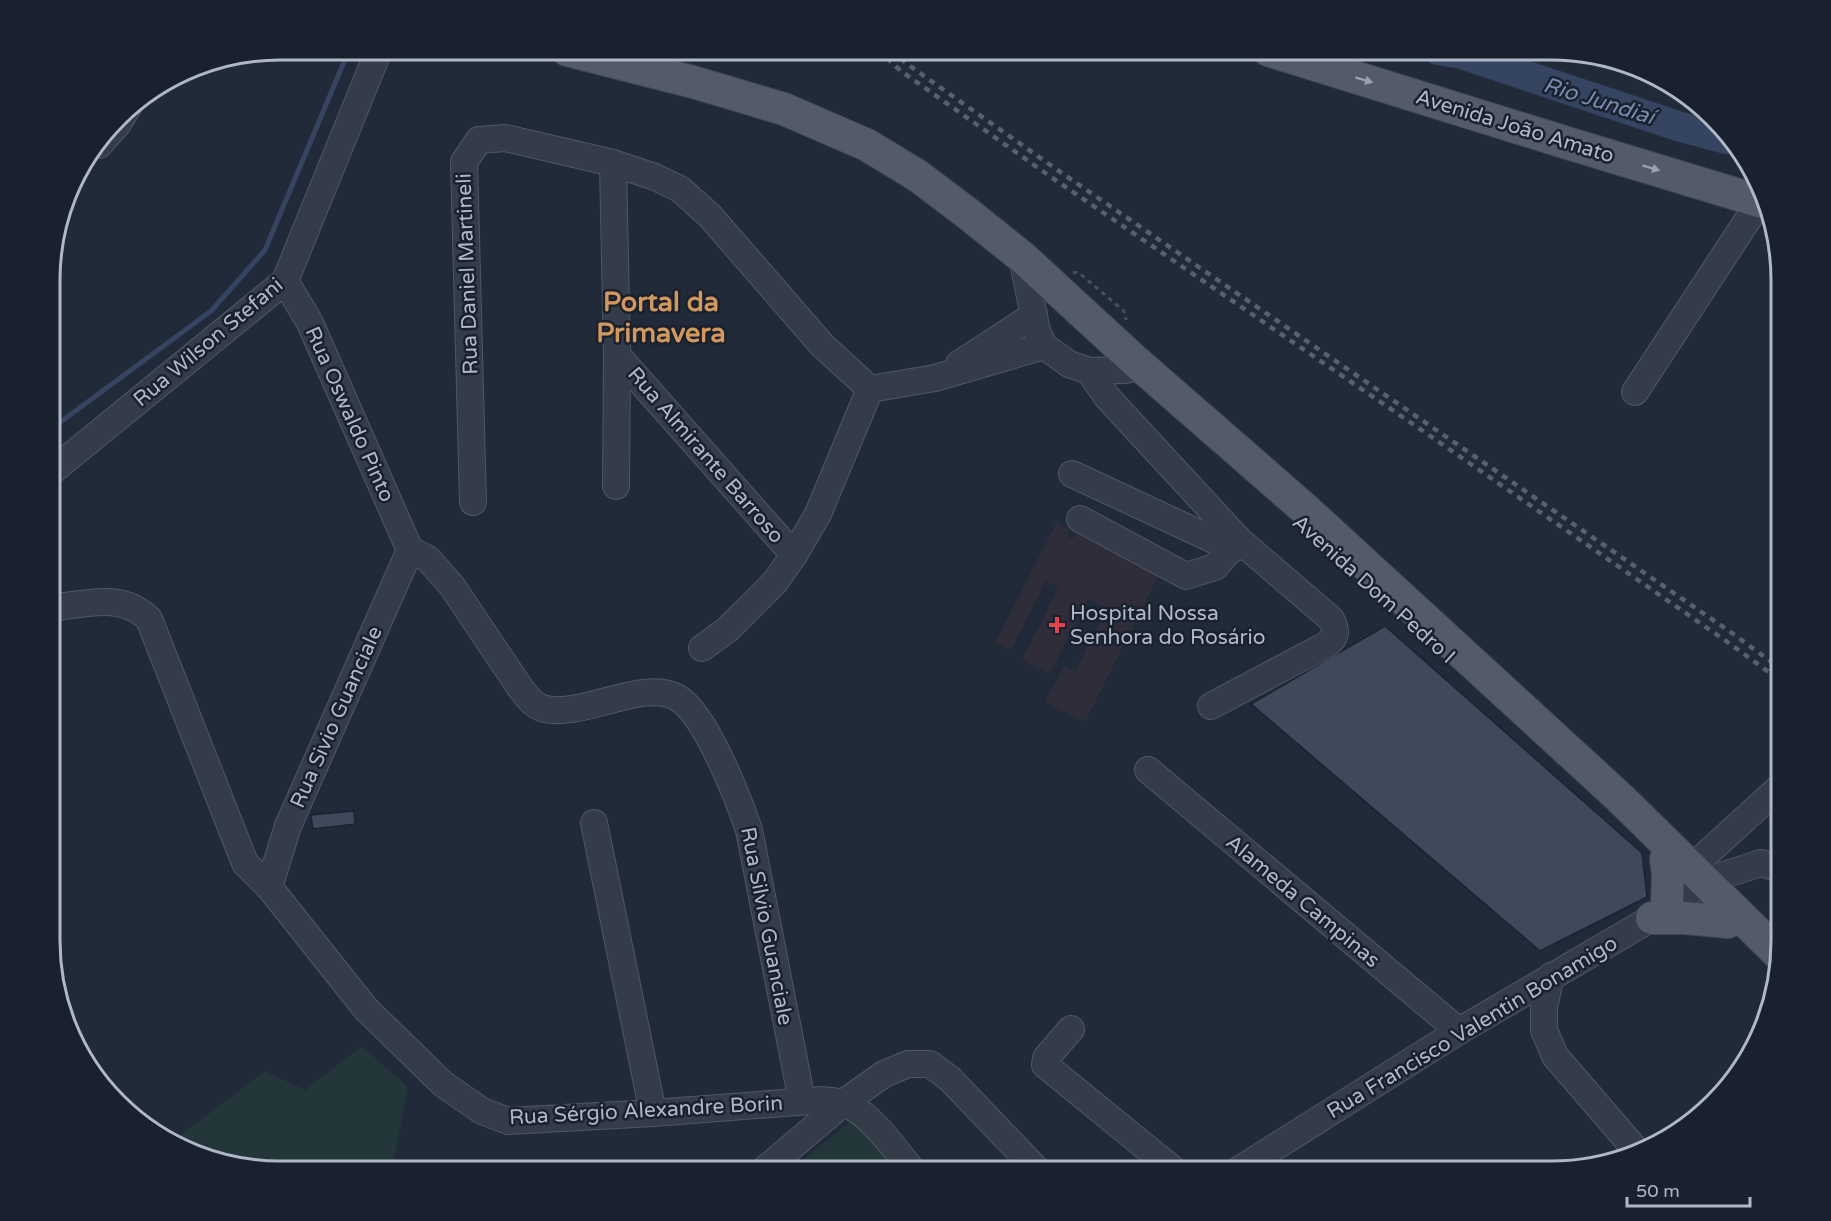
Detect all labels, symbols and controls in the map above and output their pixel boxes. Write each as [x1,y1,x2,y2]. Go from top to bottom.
water label: Rio Jundiaí [1540,72,1661,131]
one-way arrow [1355,75,1373,85]
street label: Avenida João Amato [1413,84,1617,169]
one-way arrow [1642,164,1660,173]
street label: Rua Daniel Martineli [451,173,484,375]
street label: Rua Wilson Stefani [129,273,288,412]
district label: Portal da Primavera [596,286,726,350]
street label: Rua Oswaldo Pinto [300,323,399,506]
street label: Rua Almirante Barroso [622,362,789,549]
street label: Avenida Dom Pedro I [1287,510,1460,669]
place label: Hospital Nossa Senhora do Rosário [1070,601,1266,650]
marker: Hospital Nossa Senhora do Rosário [1048,616,1066,634]
street label: Rua Sivio Guanciale [285,622,388,812]
street label: Rua Silvio Guanciale [735,825,798,1027]
street label: Alameda Campinas [1221,830,1385,973]
street label: Rua Francisco Valentin Bonamigo [1323,931,1622,1124]
street label: Rua Sérgio Alexandre Borin [508,1091,784,1130]
scale bar [1627,1170,1750,1208]
text: 50 m [1636,1180,1680,1202]

